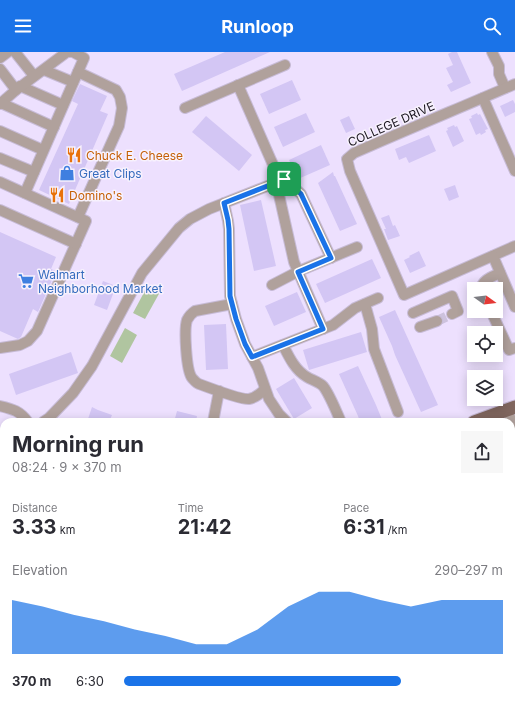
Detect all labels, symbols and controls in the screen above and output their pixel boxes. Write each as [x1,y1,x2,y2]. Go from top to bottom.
icon: menu [12,15,34,37]
icon: search [481,15,503,37]
text: Runloop [221,16,294,37]
street label: COLLEGE DRIVE [345,98,437,150]
restaurant icon: Chuck E. Cheese [65,146,83,164]
place label: Chuck E. Cheese [86,148,183,163]
pin [267,162,301,196]
shop icon: Great Clips [58,164,76,182]
place label: Great Clips [79,166,142,181]
icon: arrive [273,168,295,190]
restaurant icon: Domino's [48,186,66,204]
place label: Domino's [69,188,122,203]
place label: Walmart Neighborhood Market [38,267,162,296]
supermarket icon: Walmart Neighborhood Market [17,272,35,290]
north arrow [467,282,503,318]
map controls [467,282,503,406]
button: locate [467,326,503,362]
button: layers [467,370,503,406]
text: Morning run [12,431,144,457]
button: share [461,431,503,473]
text: 08:24 · 9 × 370 m [12,459,122,475]
text: Distance [12,501,57,515]
text: Time [178,501,203,515]
text: Pace [343,501,369,515]
text: 3.33 [12,515,57,539]
text: 21:42 [178,515,232,539]
text: 6:31 [343,515,385,539]
text: km [57,523,75,537]
text: /km [385,523,407,537]
text: Elevation [12,562,68,578]
text: 290–297 m [434,562,503,578]
text: 370 m [12,673,51,689]
text: 6:30 [76,673,104,689]

